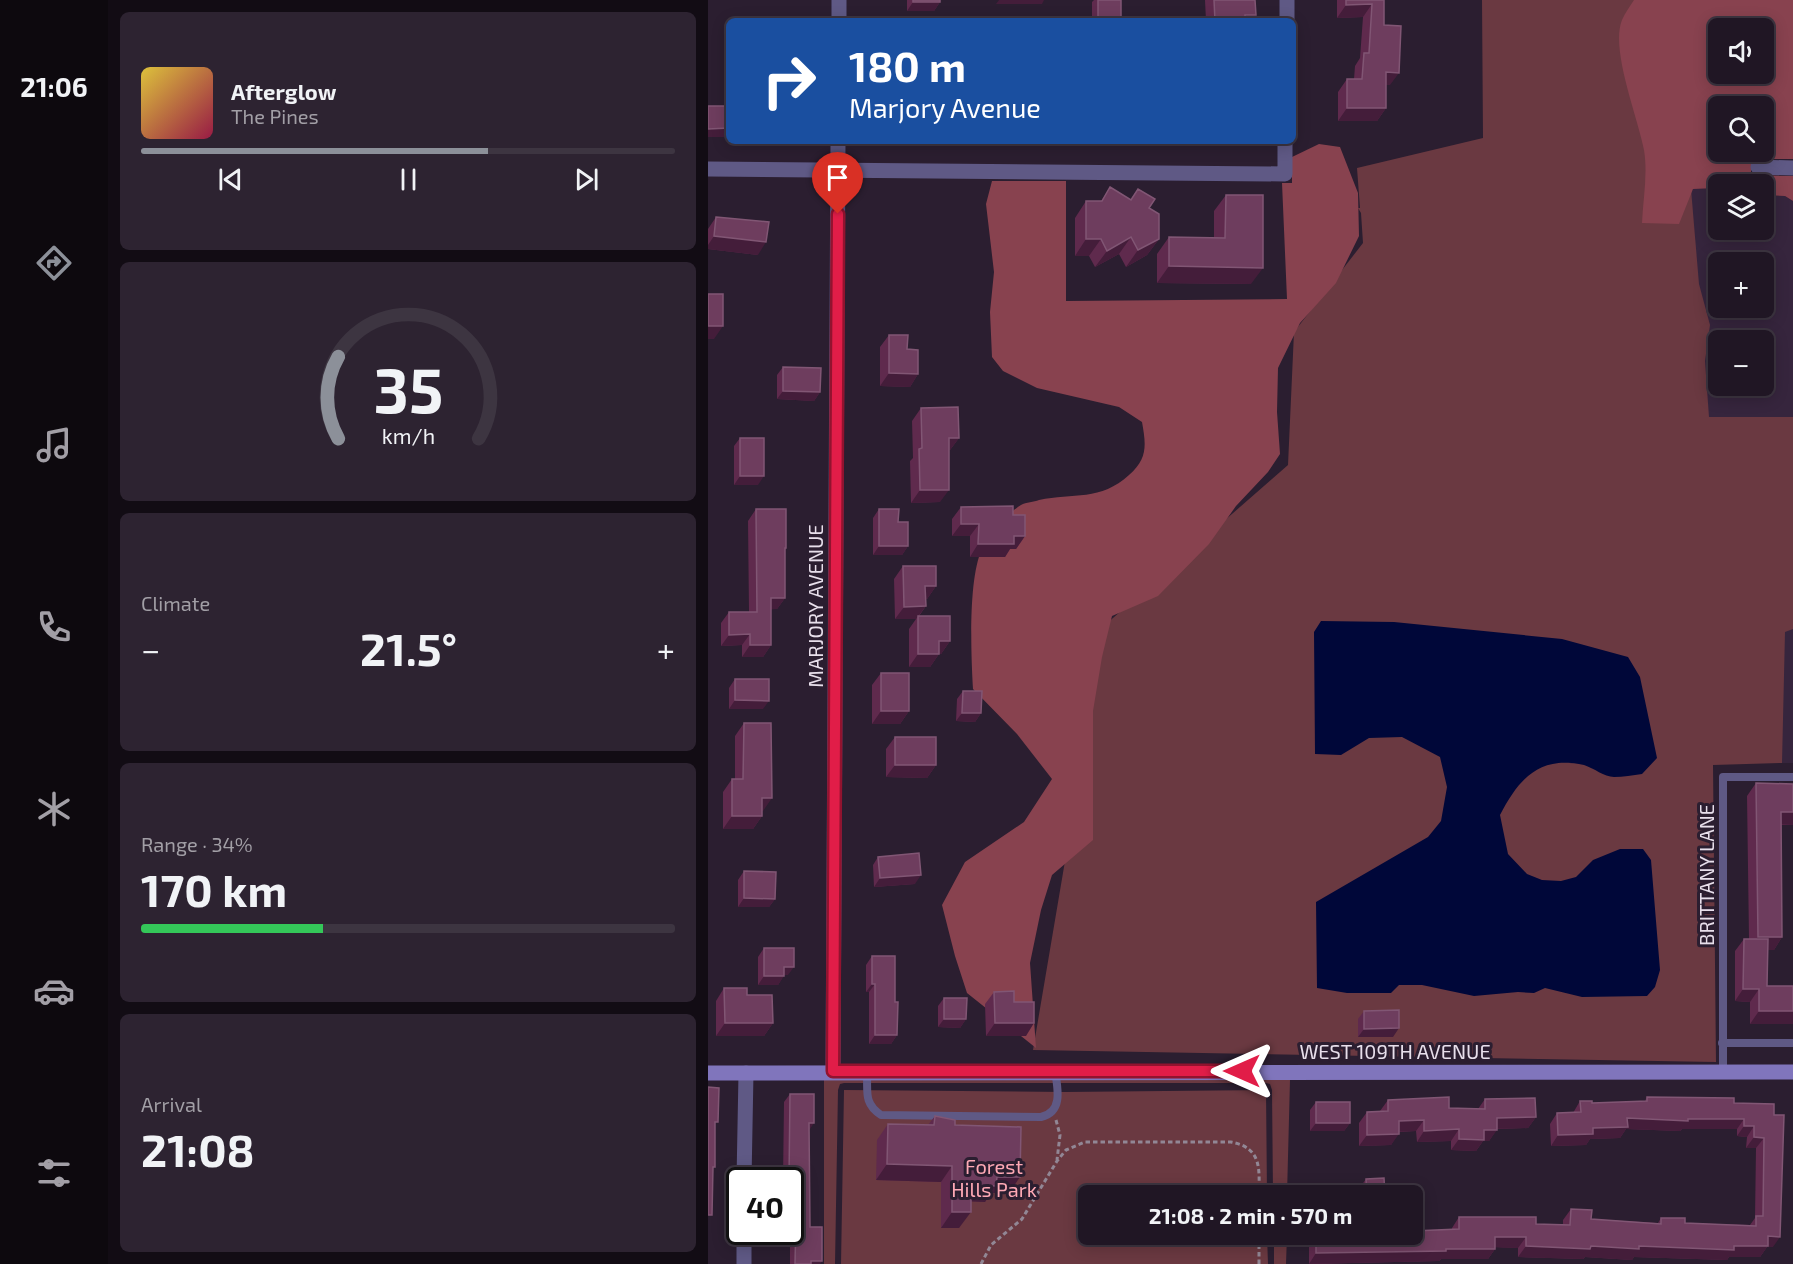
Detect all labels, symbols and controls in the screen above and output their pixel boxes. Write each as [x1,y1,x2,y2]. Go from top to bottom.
map controls [1708,18,1774,396]
button: sound [1708,18,1774,84]
text: 180 m [849,40,966,90]
icon: right [750,42,828,120]
text: 21:06 [20,70,88,102]
text: Afterglow [231,78,336,104]
text: Marjory Avenue [849,91,1041,123]
button: search [1708,96,1774,162]
text: The Pines [231,104,319,128]
pin [812,152,863,214]
icon: arrive [821,161,854,194]
icon: previous [214,163,247,196]
icon: pause [392,163,425,196]
icon: next [570,163,603,196]
button: layers [1708,174,1774,240]
icon: directions [33,242,75,284]
button: + [1708,252,1774,318]
button: − [1708,330,1774,396]
text: 35 [373,351,443,426]
text: km/h [381,423,435,448]
icon: music [33,424,75,466]
street label: MARJORY AVENUE [803,524,827,688]
text: Climate [141,591,210,615]
icon: phone [33,606,75,648]
text: 21.5° [360,621,457,675]
text: − [141,629,160,669]
text: + [657,629,675,669]
icon: climate [33,788,75,830]
street label: BRITTANY LANE [1694,804,1718,946]
text: Range · 34% [141,832,253,856]
text: 170 km [141,862,287,916]
icon: car [33,970,75,1012]
position arrow [1210,1039,1274,1103]
street label: WEST 109TH AVENUE [1299,1039,1491,1063]
text: Arrival [141,1092,202,1116]
text: 21:08 [141,1122,255,1176]
icon: filters [33,1152,75,1194]
park label: Forest Hills Park [951,1154,1037,1201]
speed limit sign: 40 [726,1167,804,1245]
text: 21:08 · 2 min · 570 m [1149,1202,1352,1228]

